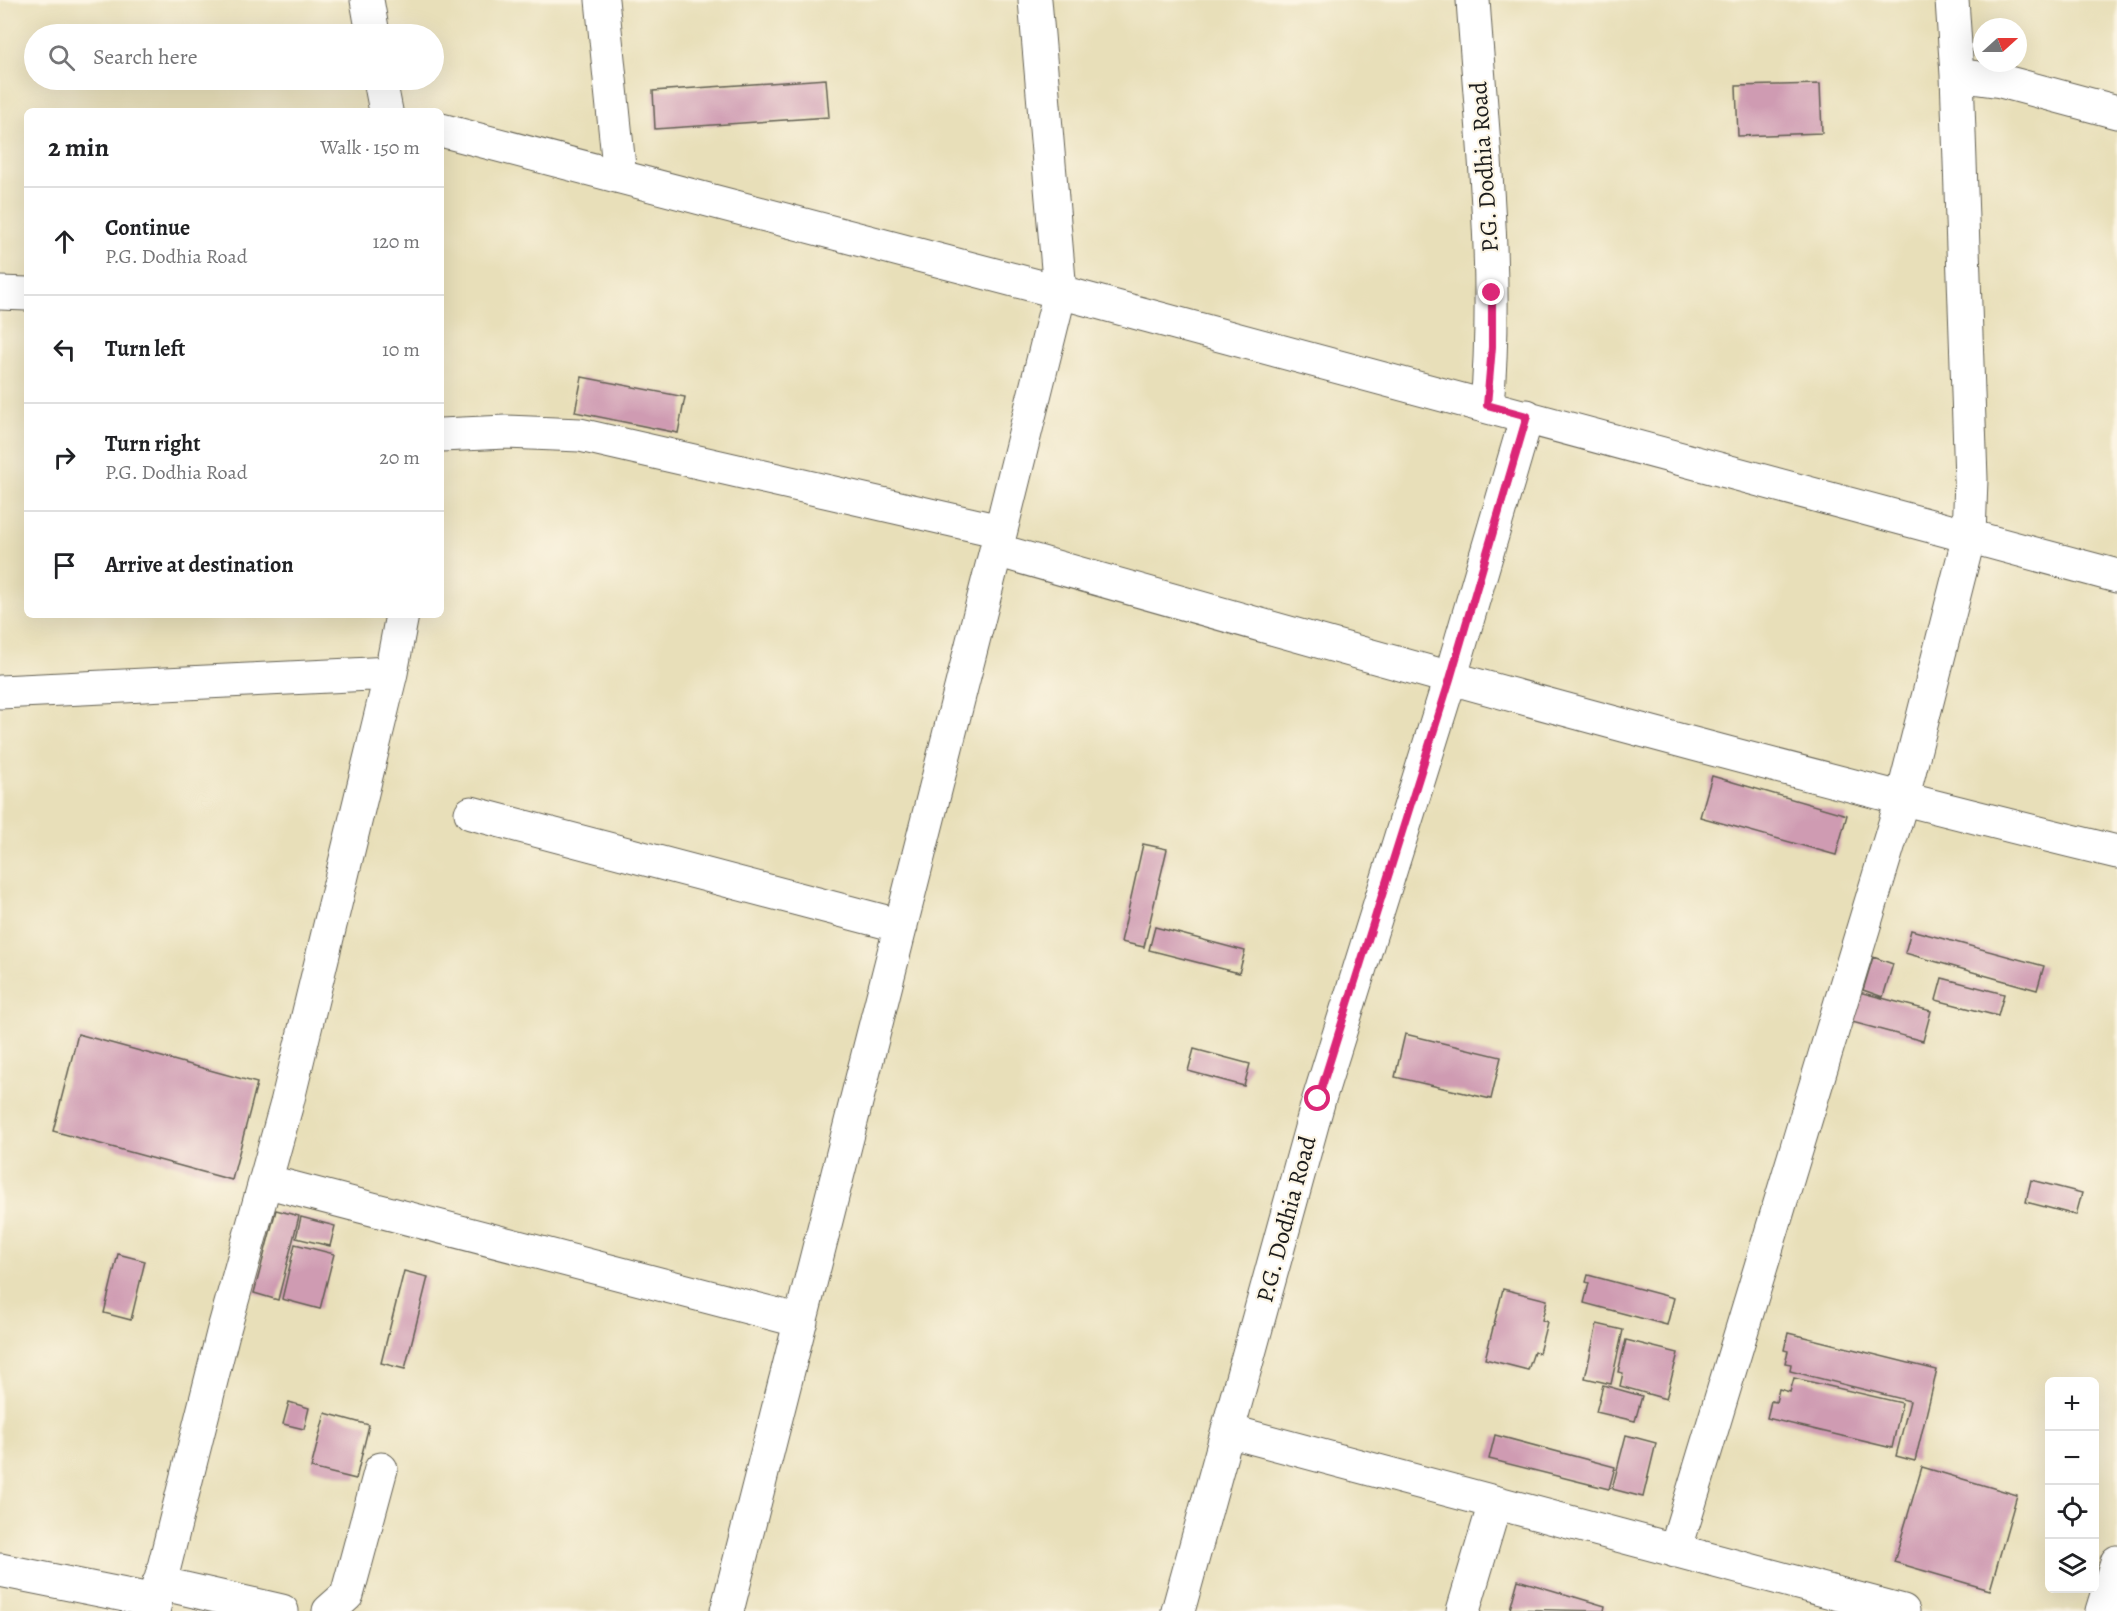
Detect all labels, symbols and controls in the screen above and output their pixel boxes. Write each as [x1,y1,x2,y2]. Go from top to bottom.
north arrow [1973,18,2027,72]
search box [24,24,444,90]
icon: search [45,41,78,74]
text: Search here [93,42,198,72]
street label: P.G. Dodhia Road [1462,80,1506,253]
text: 2 min [48,130,109,165]
text: Walk · 150 m [320,134,420,161]
text: Continue [105,213,190,243]
icon: ahead [48,225,81,258]
text: 120 m [372,228,420,255]
text: P.G. Dodhia Road [105,243,248,270]
route end [1478,279,1504,305]
icon: left [48,333,81,366]
text: Turn left [105,334,185,364]
text: 10 m [382,336,420,363]
text: Turn right [105,429,201,459]
icon: right [48,441,81,474]
text: 20 m [379,444,420,471]
text: P.G. Dodhia Road [105,459,248,486]
icon: arrive [48,549,81,582]
text: Arrive at destination [105,550,294,580]
route start [1304,1085,1330,1111]
street label: P.G. Dodhia Road [1248,1132,1324,1306]
map controls [2045,1377,2099,1593]
button: + [2045,1377,2099,1431]
button: − [2045,1431,2099,1485]
button: locate [2045,1485,2099,1539]
button: layers [2045,1539,2099,1593]

